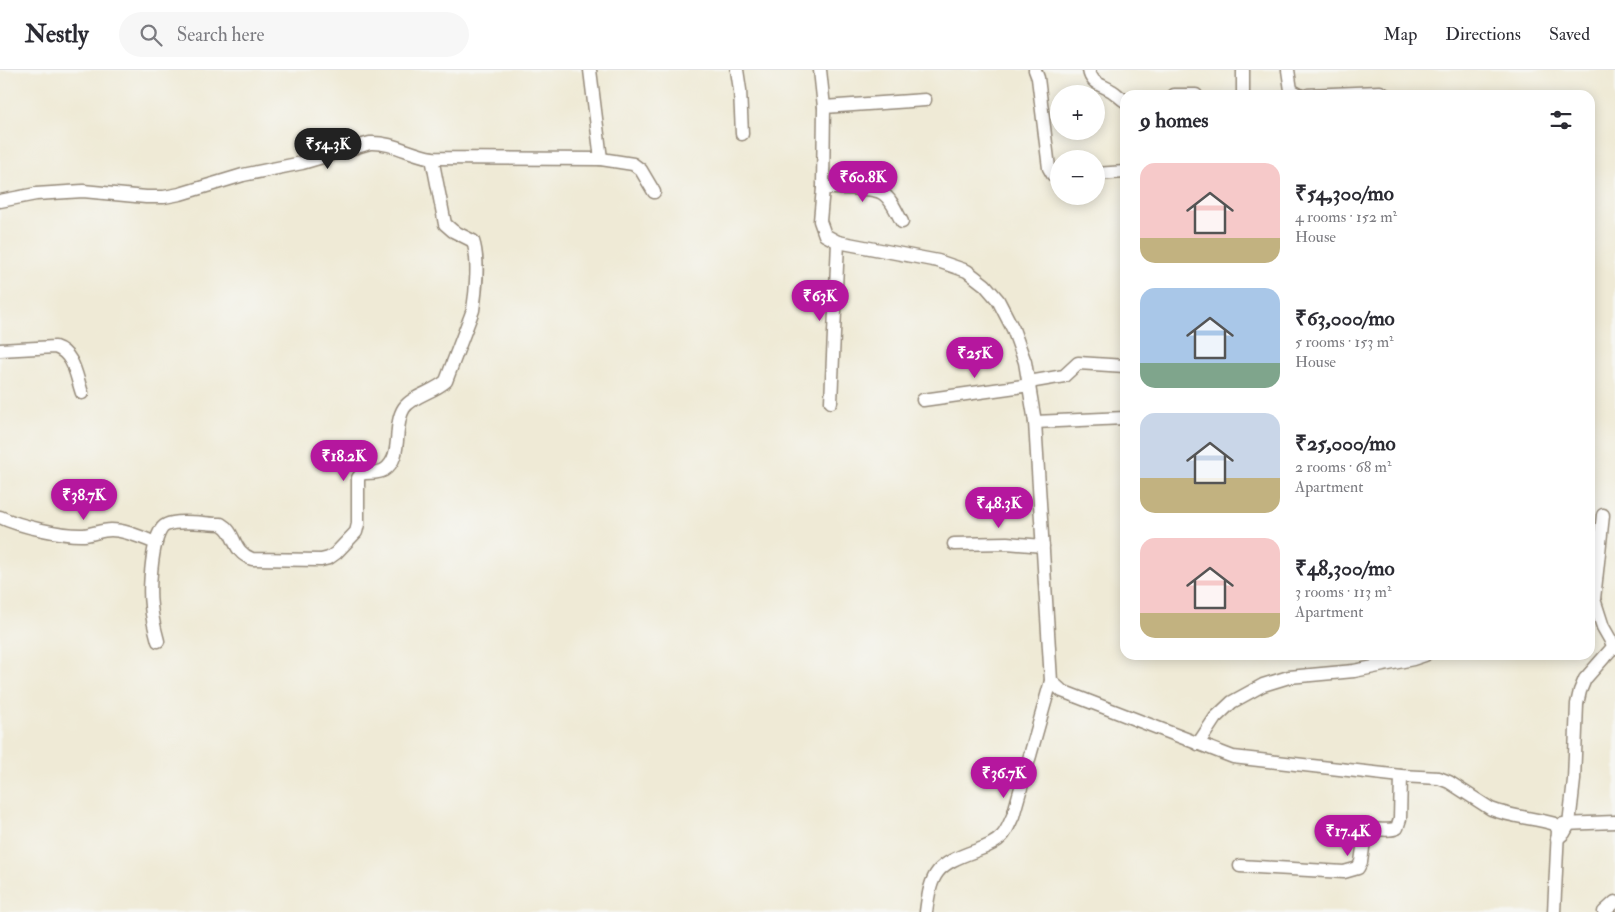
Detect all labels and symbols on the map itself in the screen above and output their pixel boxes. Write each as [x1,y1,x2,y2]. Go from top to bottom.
pin: ₹54.3K [287,128,369,170]
pin: ₹60.8K [822,160,904,203]
pin: ₹63K [790,280,850,322]
pin: ₹25K [945,336,1005,379]
pin: ₹18.2K [303,440,385,482]
pin: ₹38.7K [43,478,125,521]
pin: ₹48.3K [958,486,1040,529]
pin: ₹36.7K [963,756,1045,799]
pin: ₹17.4K [1307,814,1389,857]

